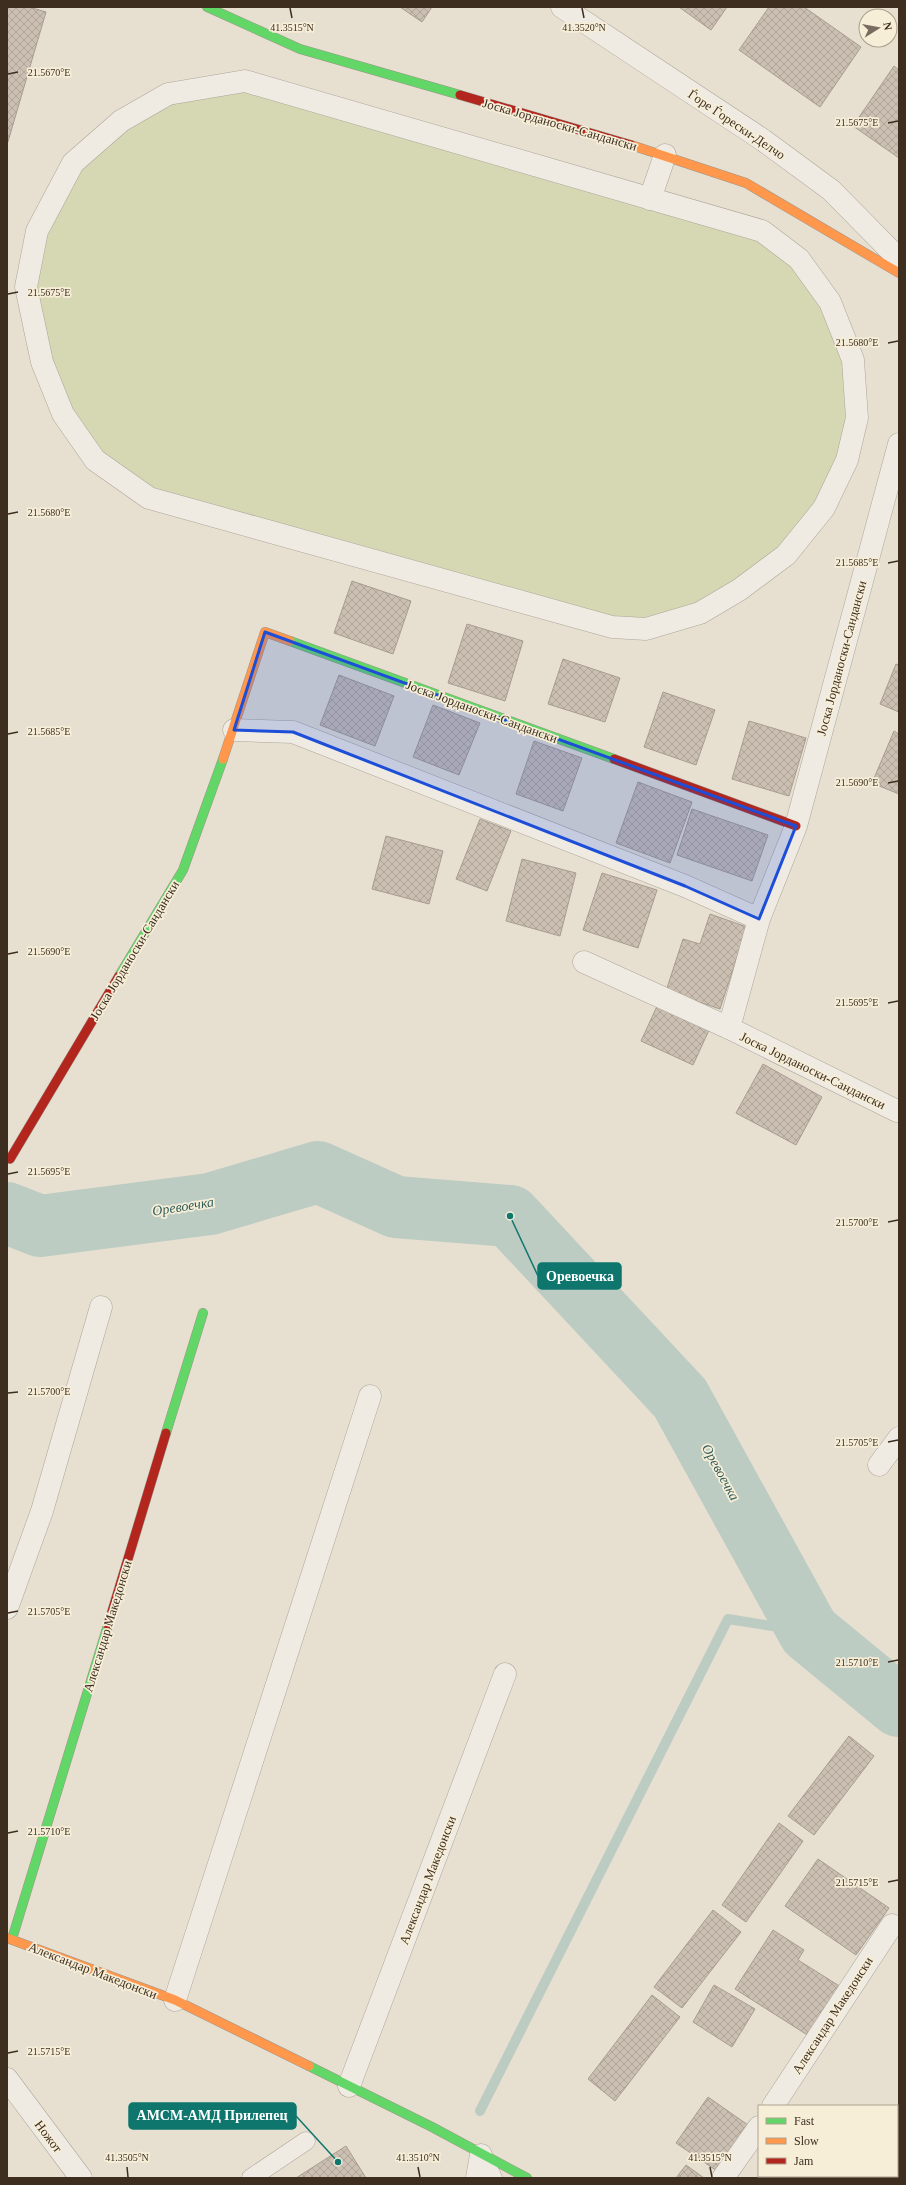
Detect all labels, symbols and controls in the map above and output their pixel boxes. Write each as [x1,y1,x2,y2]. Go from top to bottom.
north arrow [858,8,898,48]
text: N [881,21,894,31]
text: 41.3515°N [270,22,314,33]
text: 41.3520°N [562,22,606,33]
text: 21.5670°E [28,67,70,78]
street label: Ѓоре Ѓорески-Делчо [685,86,788,162]
street label: Јоска Јорданоски-Сандански [481,95,639,154]
text: 21.5675°E [836,117,878,128]
text: 21.5675°E [28,287,70,298]
text: 21.5680°E [836,337,878,348]
text: 21.5680°E [28,507,70,518]
text: 21.5685°E [836,557,878,568]
street label: Јоска Јорданоски-Сандански [814,579,869,737]
street label: Јоска Јорданоски-Сандански [404,677,560,746]
text: 21.5685°E [28,726,70,737]
text: 21.5690°E [836,777,878,788]
street label: Јоска Јорданоски-Сандански [87,878,182,1023]
text: 21.5690°E [28,946,70,957]
text: 21.5695°E [836,997,878,1008]
street label: Јоска Јорданоски-Сандански [738,1029,888,1112]
text: 21.5695°E [28,1166,70,1177]
water label: Оревоечка [151,1194,215,1219]
text: 21.5700°E [836,1217,878,1228]
callout: Оревоечка [538,1263,621,1289]
text: Оревоечка [546,1269,614,1284]
text: 21.5700°E [28,1386,70,1397]
text: 21.5705°E [836,1437,878,1448]
water label: Оревоечка [699,1441,742,1503]
street label: Александар Македонски [80,1559,135,1694]
text: 21.5705°E [28,1606,70,1617]
text: 21.5710°E [836,1657,878,1668]
street label: Александар Македонски [396,1814,459,1947]
text: 21.5710°E [28,1826,70,1837]
text: 21.5715°E [836,1877,878,1888]
street label: Александар Македонски [26,1939,159,2002]
street label: Александар Македонски [789,1954,876,2077]
text: 21.5715°E [28,2046,70,2057]
callout: АМСМ-АМД Прилепец [129,2103,296,2129]
legend [758,2105,898,2177]
text: АМСМ-АМД Прилепец [137,2108,287,2123]
text: Fast [794,2114,815,2128]
street label: Ножот [32,2117,66,2156]
text: Slow [794,2134,819,2148]
text: 41.3505°N [105,2152,149,2163]
text: 41.3510°N [396,2152,440,2163]
text: 41.3515°N [688,2152,732,2163]
text: Jam [794,2154,814,2168]

